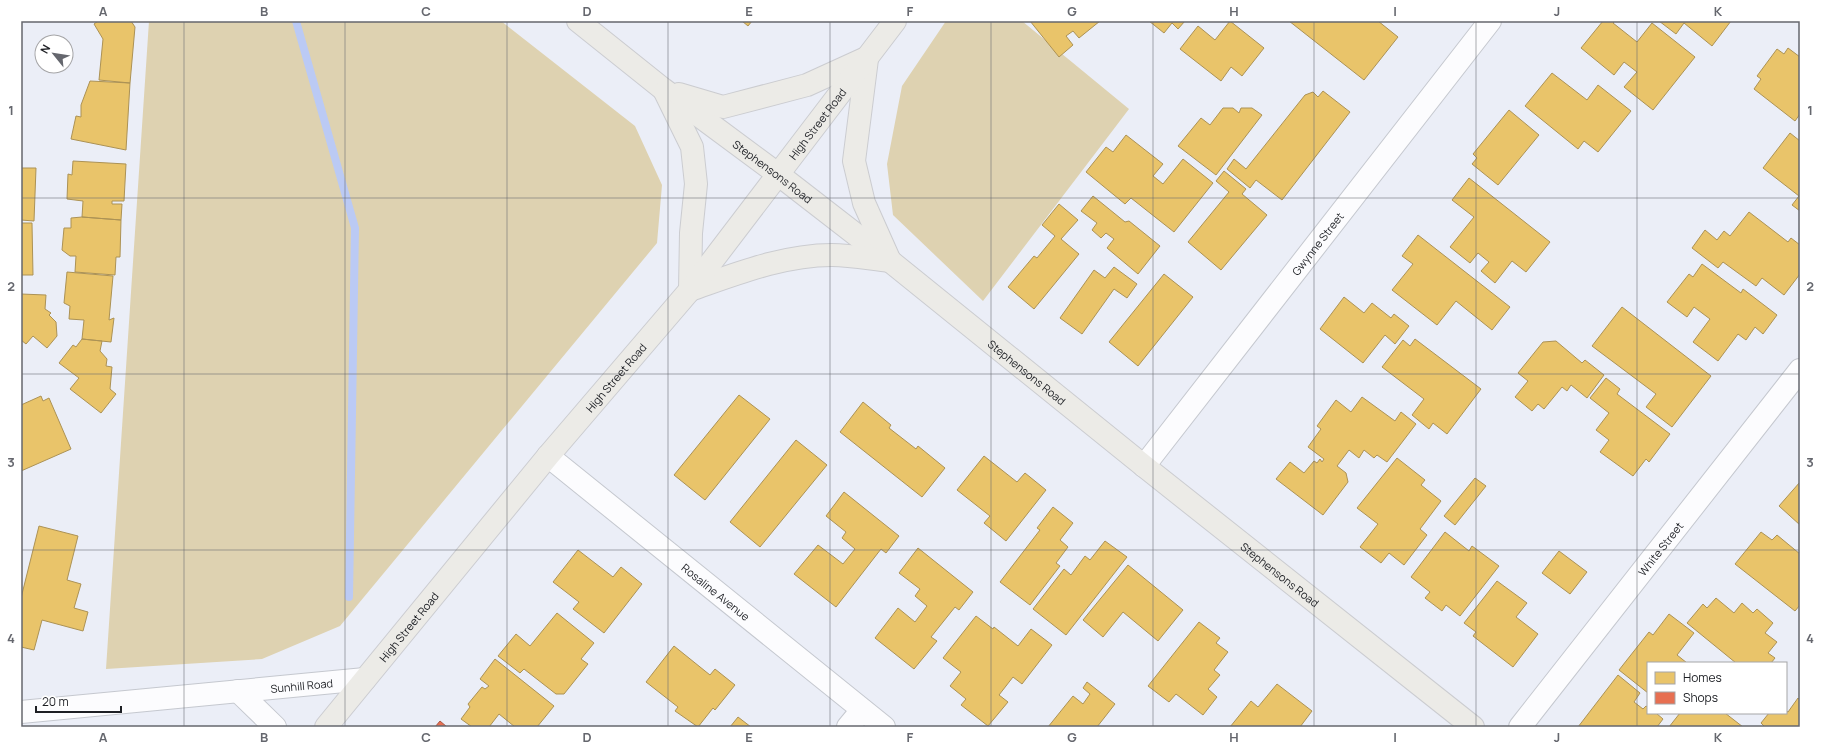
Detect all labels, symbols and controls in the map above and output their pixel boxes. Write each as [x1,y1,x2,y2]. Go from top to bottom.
text: A [99,2,108,20]
text: B [260,2,268,20]
text: C [421,2,431,20]
text: D [582,2,592,20]
text: E [745,2,753,20]
text: F [907,2,914,20]
text: G [1067,2,1077,20]
text: H [1229,2,1239,20]
text: I [1393,2,1397,20]
text: J [1554,2,1560,20]
text: K [1714,2,1723,20]
north arrow [34,34,74,74]
text: N [36,41,53,56]
street label: High Street Road [785,85,849,162]
text: 1 [8,101,14,119]
text: 1 [1807,101,1813,119]
street label: Stephensons Road [730,136,816,206]
street label: Gwynne Street [1288,209,1346,278]
text: 2 [7,277,15,295]
text: 2 [1806,277,1814,295]
street label: Stephensons Road [985,336,1069,408]
street label: High Street Road [582,340,649,415]
text: 3 [7,453,15,471]
text: 3 [1806,453,1814,471]
street label: White Street [1634,518,1686,578]
street label: Stephensons Road [1238,538,1323,610]
street label: Rosaline Avenue [679,560,754,624]
street label: High Street Road [375,588,441,664]
text: 4 [7,629,15,647]
text: 4 [1806,629,1814,647]
legend [1647,662,1787,714]
text: Homes [1683,669,1722,686]
street label: Sunhill Road [270,675,334,696]
scale bar [36,688,121,714]
text: Shops [1683,689,1718,706]
text: 20 m [42,693,69,710]
text: A [99,728,108,746]
text: B [260,728,268,746]
text: C [421,728,431,746]
text: D [582,728,592,746]
text: E [745,728,753,746]
text: F [907,728,914,746]
text: G [1067,728,1077,746]
text: H [1229,728,1239,746]
text: I [1393,728,1397,746]
text: J [1554,728,1560,746]
text: K [1714,728,1723,746]

